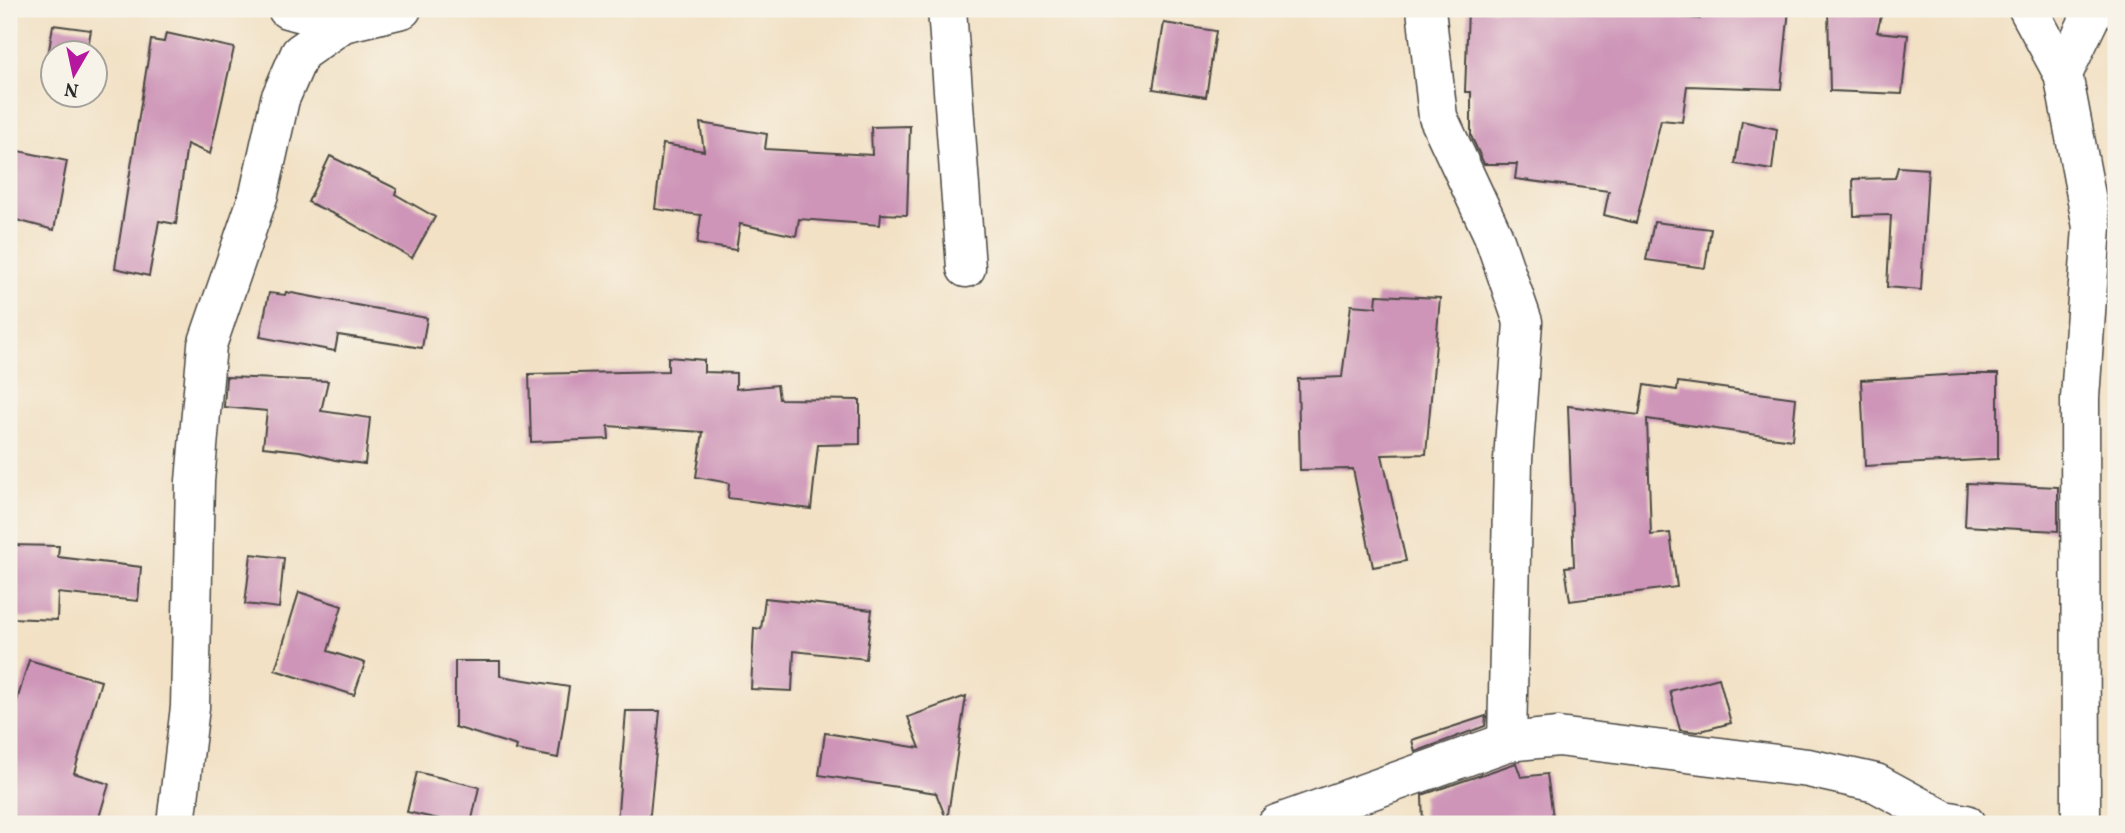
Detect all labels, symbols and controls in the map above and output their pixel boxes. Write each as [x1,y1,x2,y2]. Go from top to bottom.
north arrow [38,38,108,108]
text: N [63,75,81,103]

